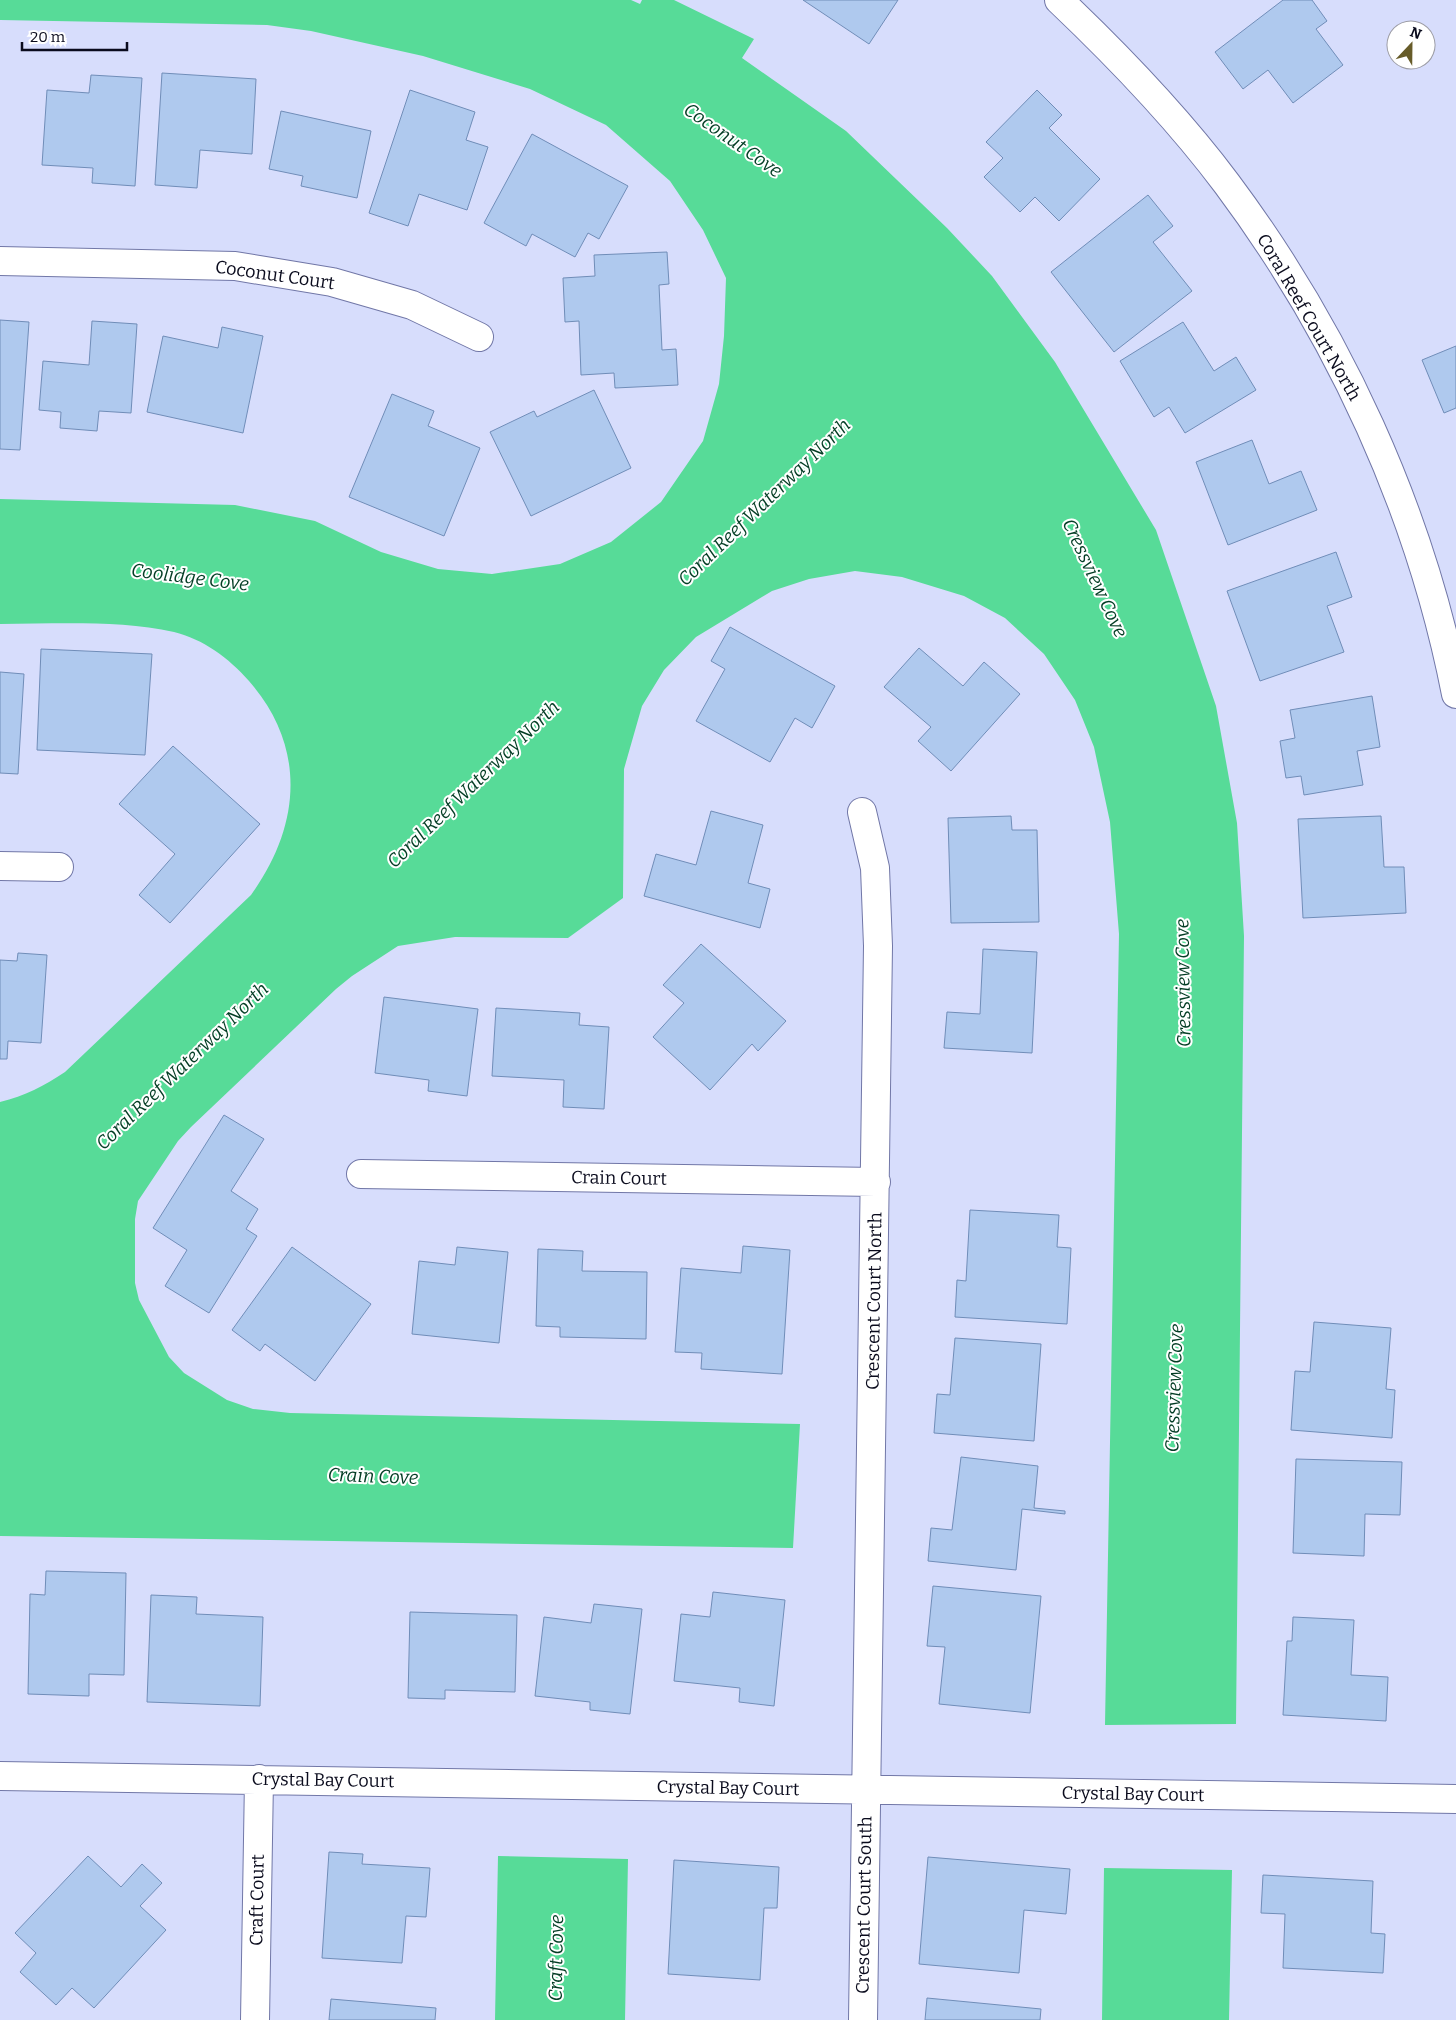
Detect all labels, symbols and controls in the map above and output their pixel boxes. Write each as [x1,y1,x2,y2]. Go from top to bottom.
scale bar [22,20,128,52]
north arrow [1386,20,1436,70]
text: N [1407,24,1424,43]
text: 20 m [30,28,66,46]
water label: Coconut Cove [679,98,787,183]
street label: Coral Reef Court North [1252,230,1366,404]
street label: Coconut Court [214,256,337,294]
water label: Coral Reef Waterway North [673,414,855,590]
water label: Cressview Cove [1057,515,1133,641]
water label: Coolidge Cove [130,558,251,596]
water label: Coral Reef Waterway North [382,696,564,872]
water label: Cressview Cove [1170,918,1196,1047]
water label: Coral Reef Waterway North [91,978,273,1154]
street label: Crain Court [571,1166,668,1190]
street label: Crescent Court North [861,1212,887,1390]
water label: Cressview Cove [1160,1323,1188,1453]
water label: Crain Cove [327,1463,419,1489]
street label: Crystal Bay Court [251,1768,395,1792]
street label: Crystal Bay Court [656,1776,800,1800]
street label: Crystal Bay Court [1061,1782,1205,1806]
street label: Crescent Court South [851,1816,877,1994]
street label: Craft Court [245,1853,269,1946]
water label: Craft Cove [544,1914,568,2001]

